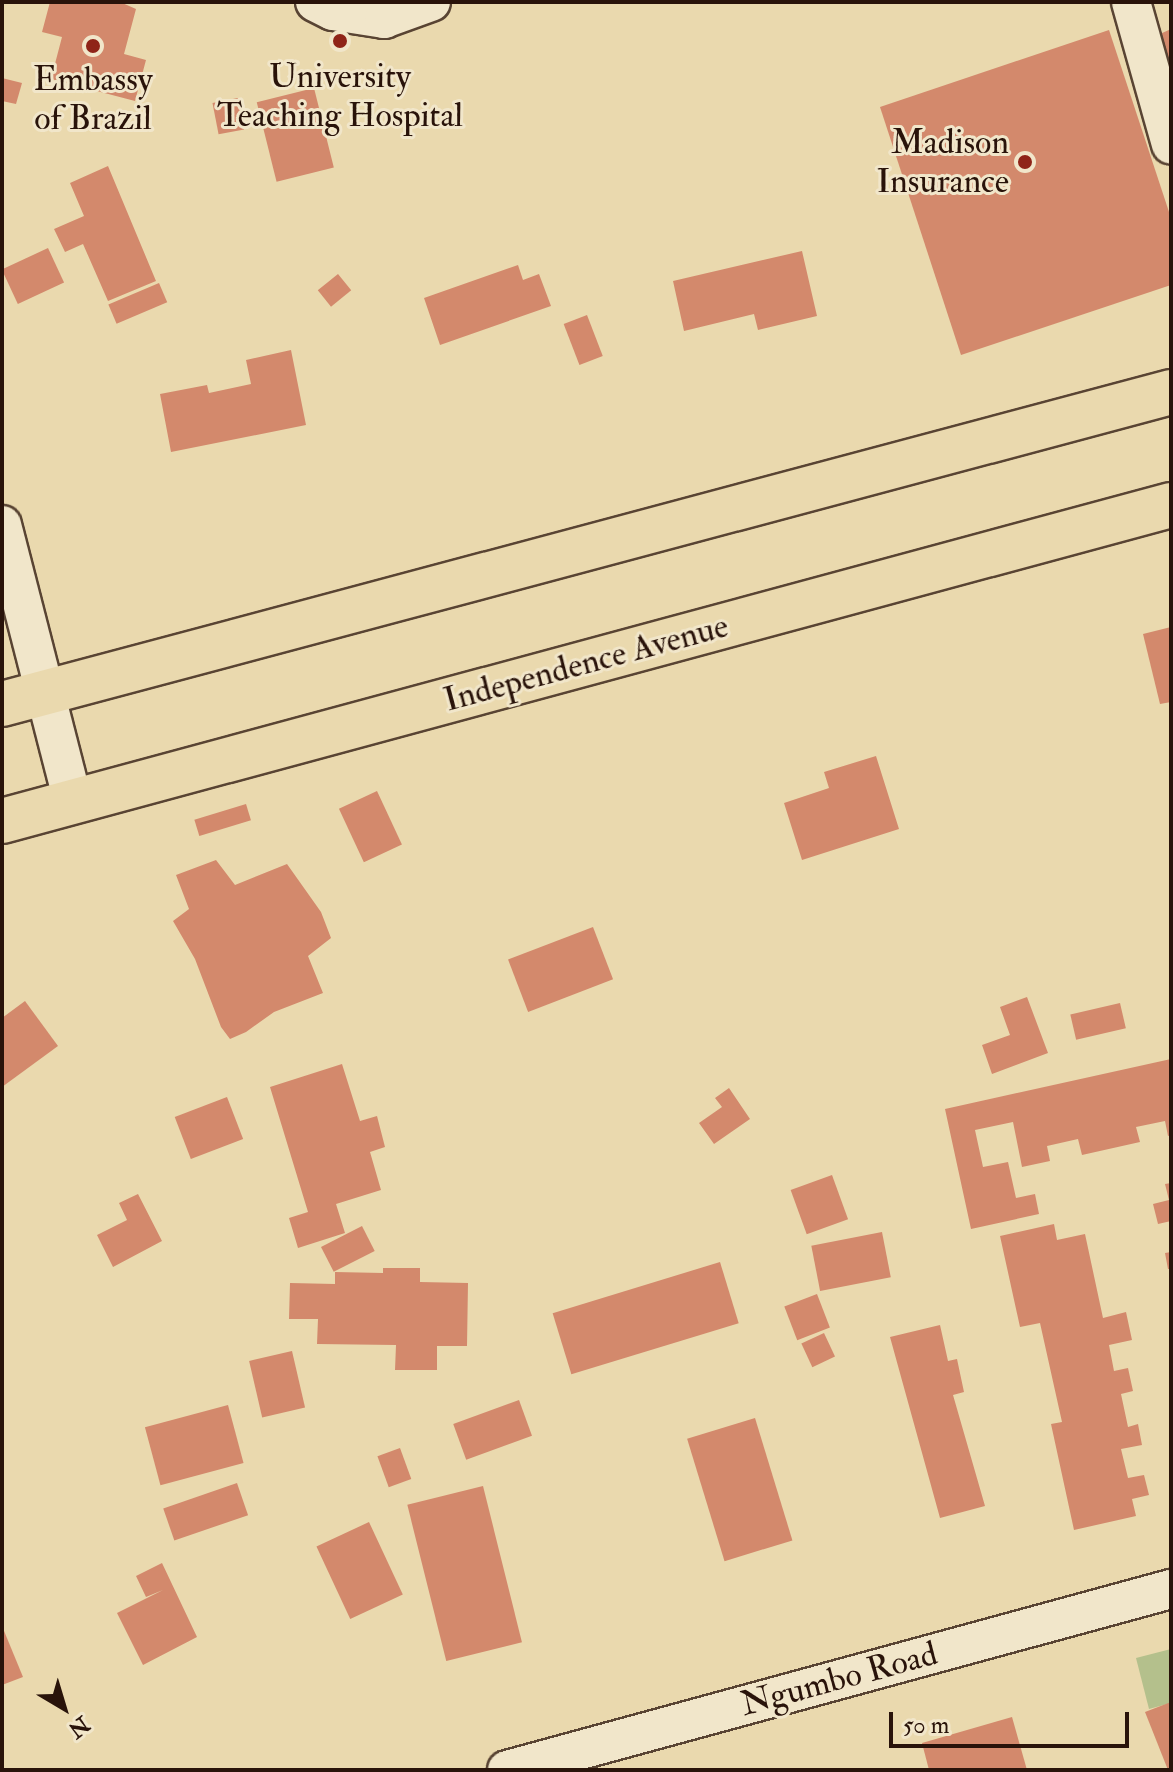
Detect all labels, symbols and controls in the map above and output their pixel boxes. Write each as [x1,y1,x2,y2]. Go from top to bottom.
marker: University Teaching Hospital [329,30,351,52]
marker: Embassy of Brazil [84,37,102,55]
place label: University Teaching Hospital [217,56,463,136]
place label: Embassy of Brazil [33,59,153,138]
place label: Madison Insurance [876,122,1009,202]
marker: Madison Insurance [1016,153,1034,171]
street label: Independence Avenue [439,605,733,721]
street label: Ngumbo Road [736,1633,942,1725]
north arrow [24,1668,104,1748]
scale bar [893,1696,1133,1746]
text: N [62,1710,95,1744]
text: 50 m [903,1710,949,1741]

